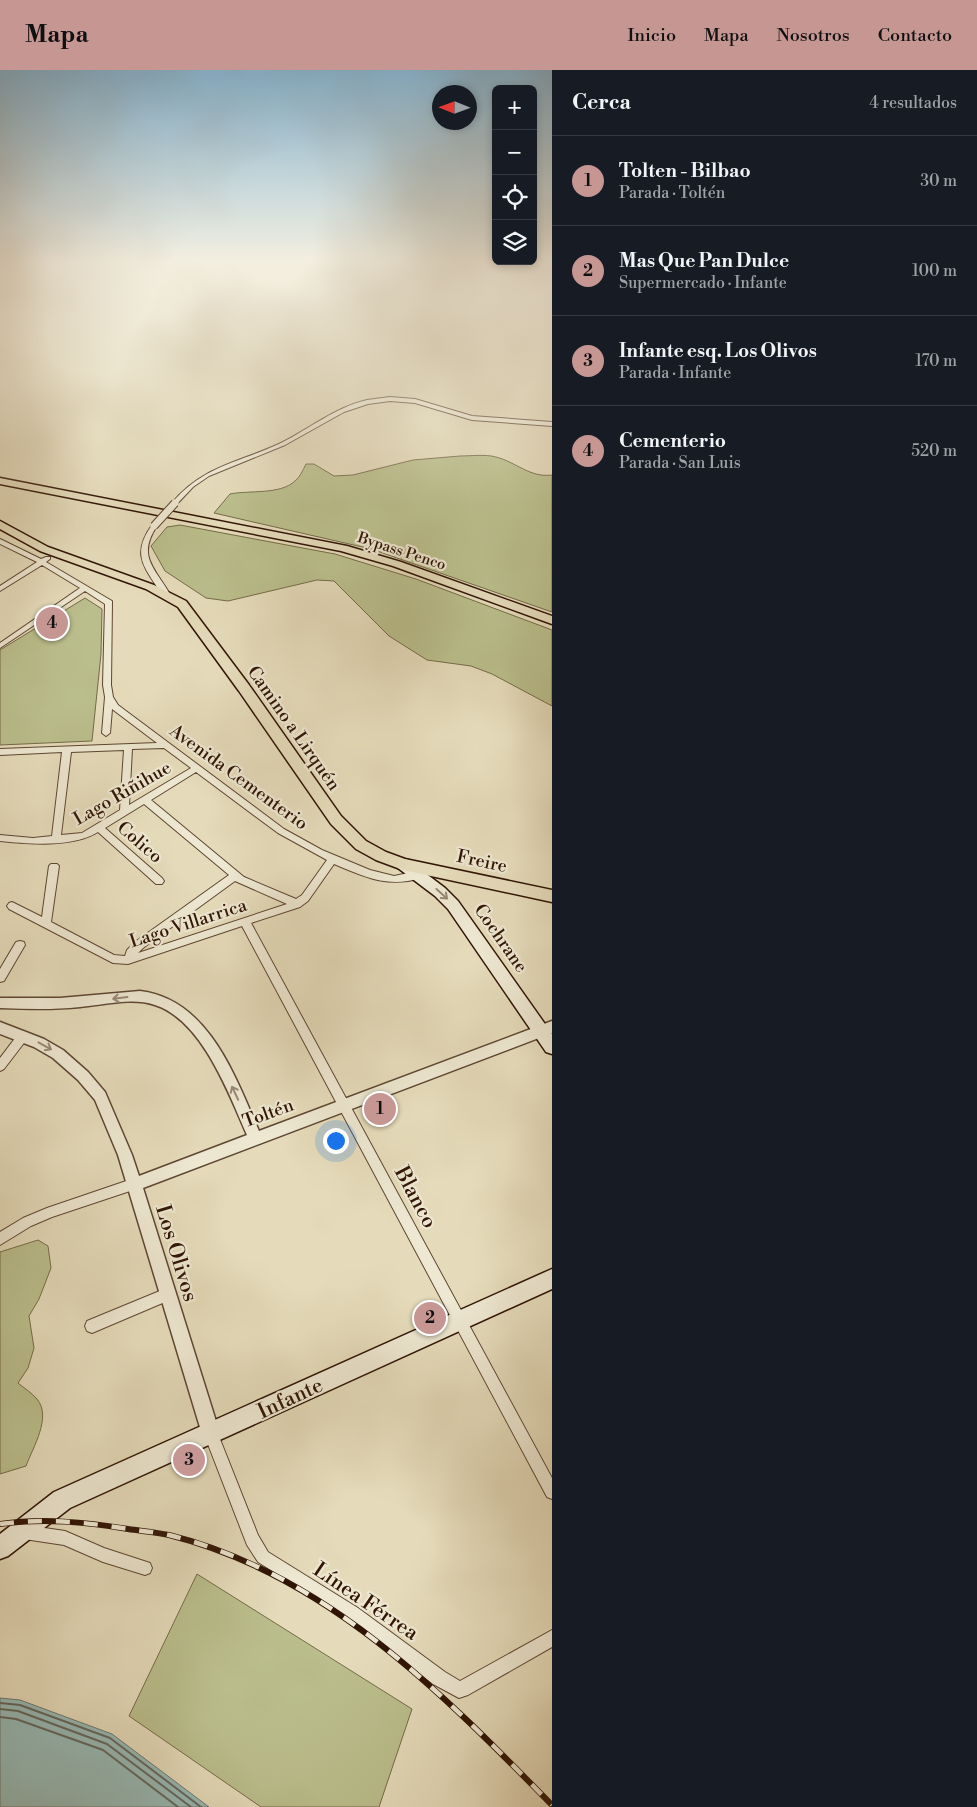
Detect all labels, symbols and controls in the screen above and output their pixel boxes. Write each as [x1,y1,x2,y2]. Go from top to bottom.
text: Mapa [25,20,88,50]
text: Inicio [627,24,676,47]
text: Mapa [704,24,749,47]
text: Nosotros [777,24,850,47]
text: Contacto [878,24,952,47]
north arrow [432,85,477,130]
map controls [492,85,537,265]
button: + [492,85,537,130]
text: Cerca [572,90,631,116]
text: 4 resultados [869,93,957,113]
button: − [492,130,537,175]
text: Tolten - Bilbao [619,159,751,183]
text: 1 [584,171,592,191]
text: 30 m [920,171,957,191]
button: locate [492,175,537,220]
text: Parada · Toltén [619,183,725,203]
button: layers [492,220,537,265]
text: Mas Que Pan Dulce [619,249,789,273]
text: 2 [583,261,593,281]
text: 100 m [912,261,957,281]
text: Supermercado · Infante [619,273,787,293]
text: Infante esq. Los Olivos [619,339,817,363]
text: 3 [583,351,593,371]
text: 170 m [915,351,957,371]
text: Parada · Infante [619,363,731,383]
text: Cementerio [619,429,726,453]
text: 4 [583,441,593,461]
text: 520 m [911,441,957,461]
text: Parada · San Luis [619,453,741,473]
street label: Bypass Penco [354,528,448,575]
pin: 4 [36,604,68,642]
street label: Camino a Lirquén [242,661,345,795]
street label: Avenida Cementerio [164,719,312,835]
street label: Lago Riñihue [69,756,175,831]
street label: Colico [112,816,167,868]
street label: Freire [455,845,509,878]
one-way arrow [435,888,448,900]
street label: Lago Villarrica [127,893,251,953]
street label: Cochrane [469,899,533,977]
one-way arrow [112,993,128,1003]
one-way arrow [38,1042,52,1052]
one-way arrow [229,1086,239,1101]
pin: 1 [364,1090,396,1128]
street label: Toltén [240,1094,297,1133]
your location [323,1128,349,1154]
street label: Blanco [388,1161,442,1233]
street label: Los Olivos [149,1202,203,1305]
pin: 2 [414,1299,446,1337]
street label: Infante [254,1373,327,1425]
pin: 3 [173,1441,205,1479]
street label: Línea Férrea [308,1557,423,1647]

